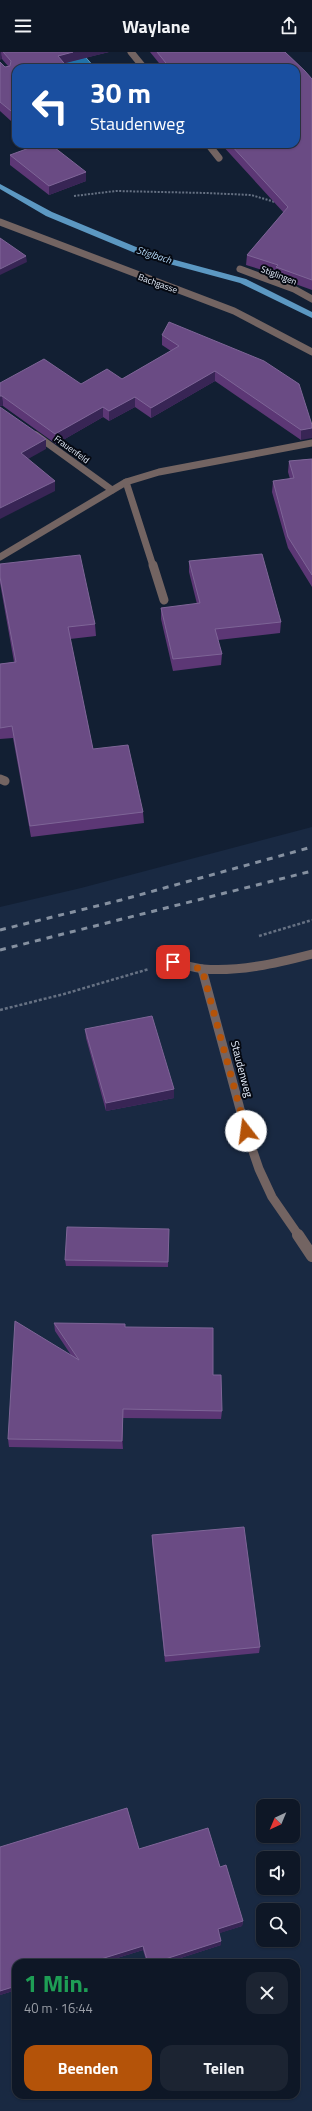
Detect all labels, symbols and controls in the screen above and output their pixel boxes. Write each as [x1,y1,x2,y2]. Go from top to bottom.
text: Waylane [122,13,190,40]
icon: menu [12,15,34,37]
icon: share [278,15,300,37]
text: 30 m [90,71,151,114]
icon: left [24,80,76,132]
text: Staudenweg [90,110,185,137]
water label: Stiglbach [135,242,174,268]
street label: Stiglingen [259,262,299,288]
street label: Bachgasse [137,270,180,296]
street label: Frauenfeld [52,432,92,466]
pin [156,945,190,979]
icon: arrive [162,951,184,973]
street label: Staudenweg [227,1039,257,1099]
position arrow [225,1110,267,1152]
north arrow [256,1799,300,1843]
map controls [256,1799,300,1947]
button: sound [256,1851,300,1895]
button: search [256,1903,300,1947]
text: 1 Min. [24,1965,89,2001]
button: close [246,1972,288,2014]
text: 40 m · 16:44 [24,1998,93,2018]
button: Beenden [24,2045,152,2091]
button: Teilen [160,2045,288,2091]

